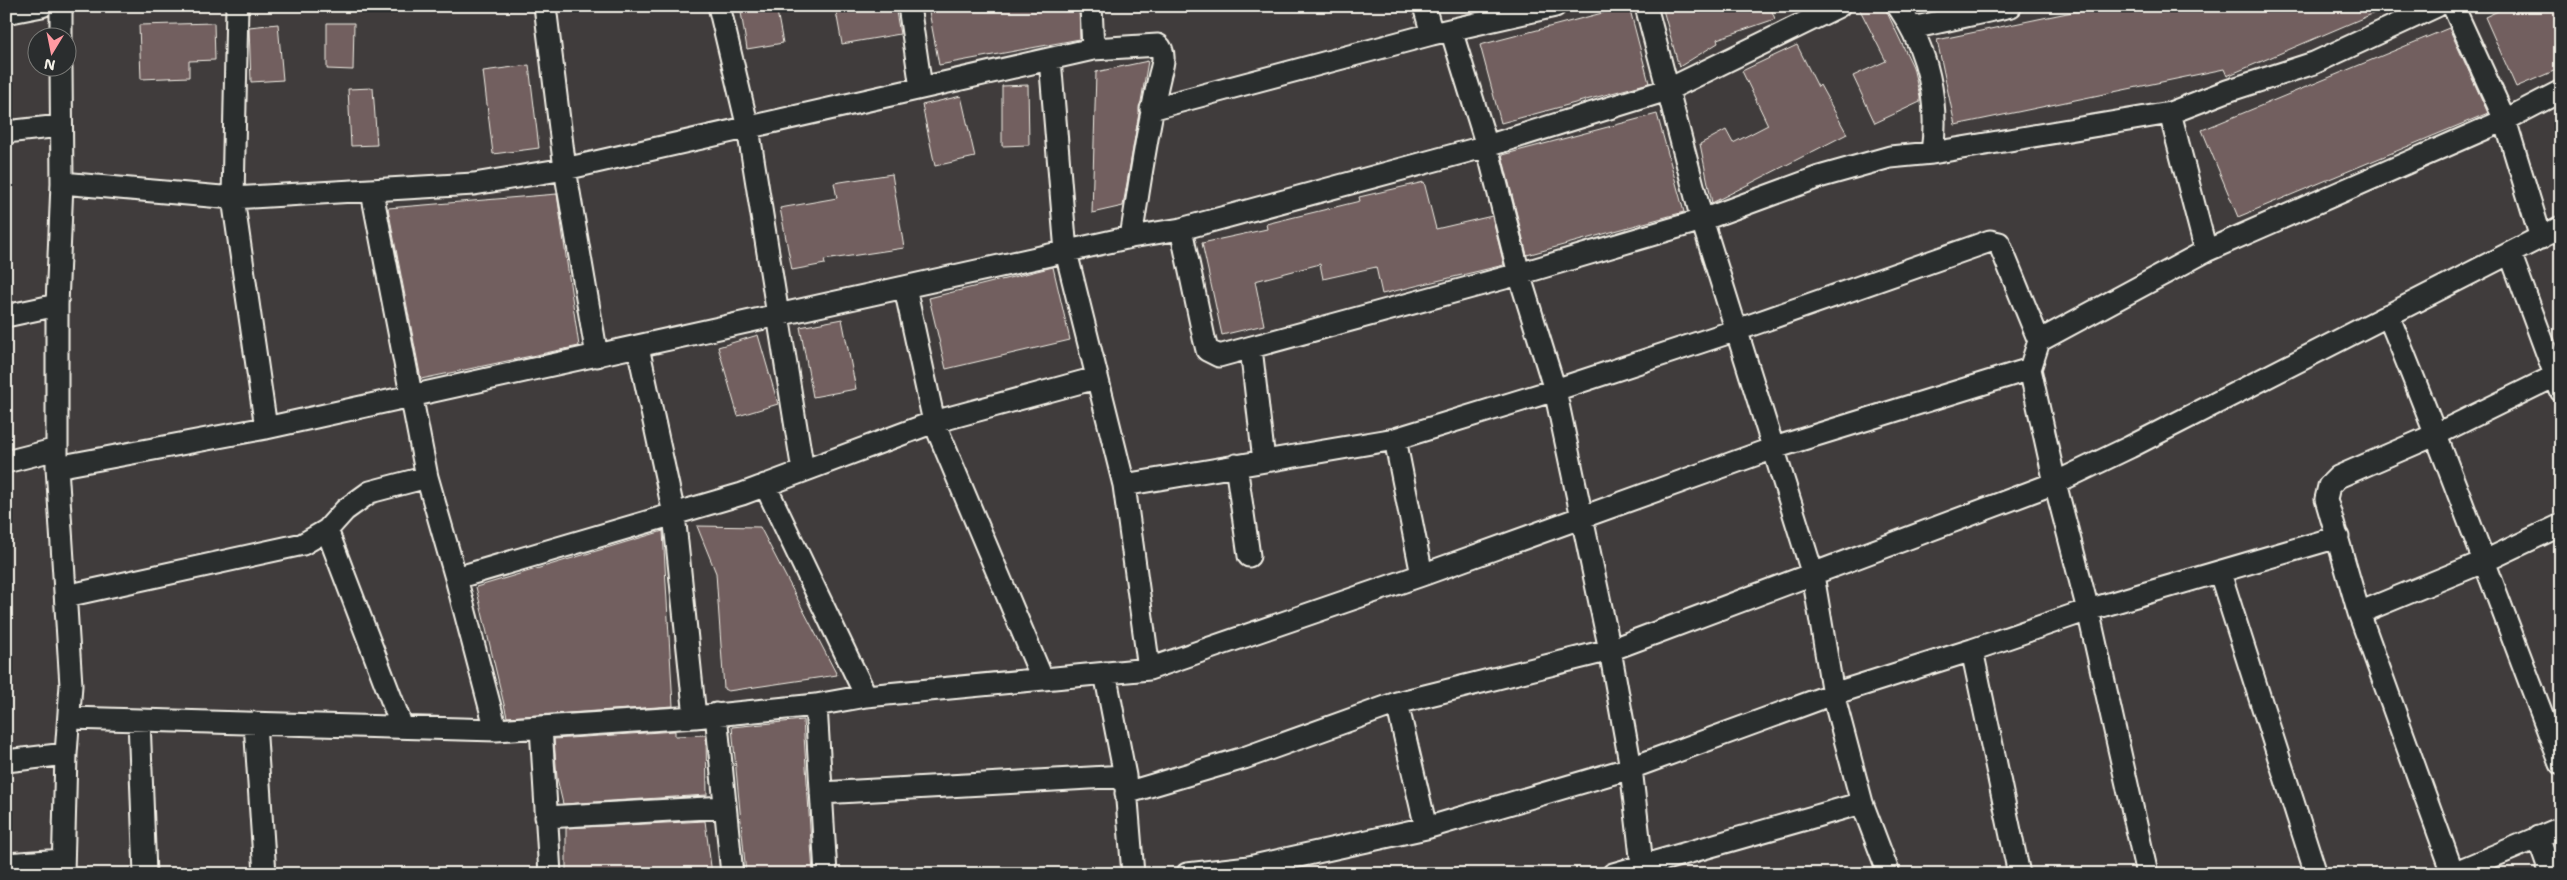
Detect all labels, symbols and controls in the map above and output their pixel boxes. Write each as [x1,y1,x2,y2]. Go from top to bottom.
north arrow [28,28,78,78]
text: N [43,55,57,75]

